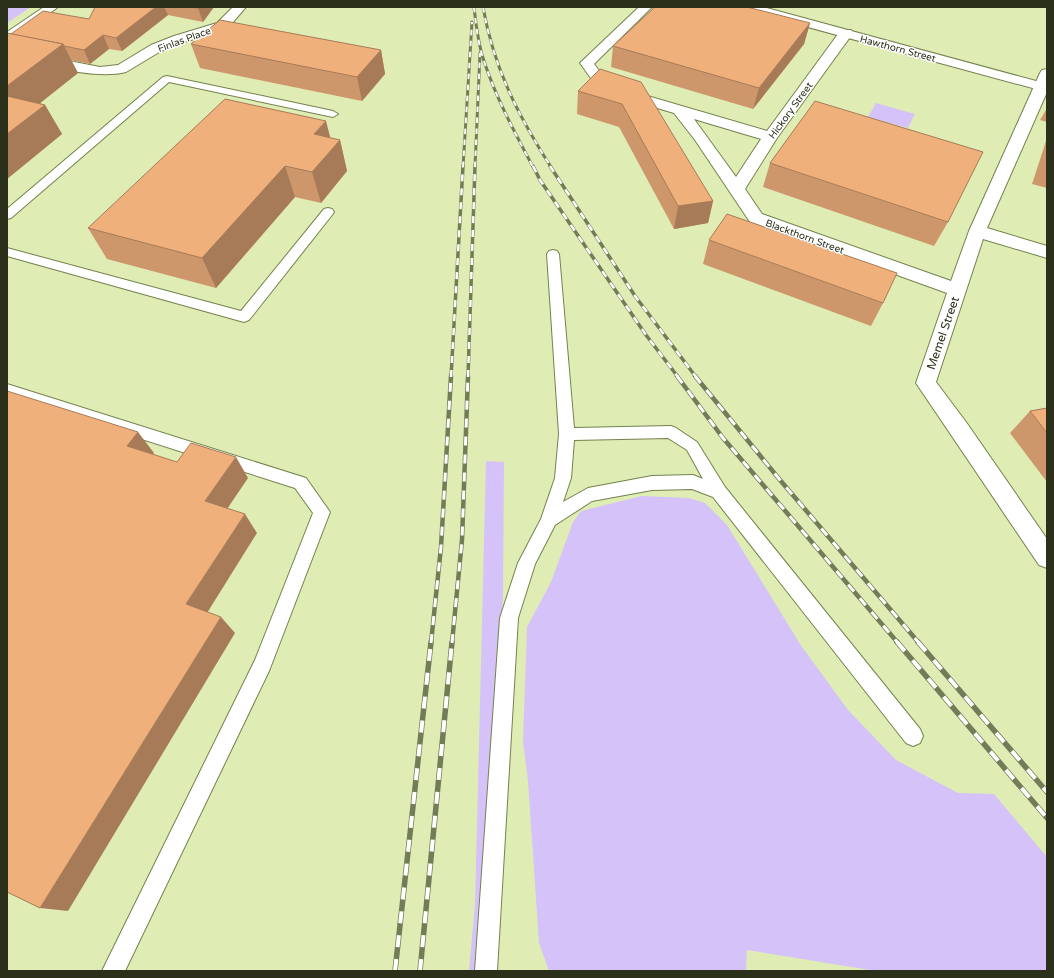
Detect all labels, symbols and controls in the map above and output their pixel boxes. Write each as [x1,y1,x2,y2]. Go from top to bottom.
street label: Finlas Place [156,25,213,55]
street label: Hawthorn Street [858,33,937,65]
street label: Hickory Street [766,80,815,141]
street label: Blackthorn Street [764,217,846,257]
street label: Memel Street [924,294,962,371]

